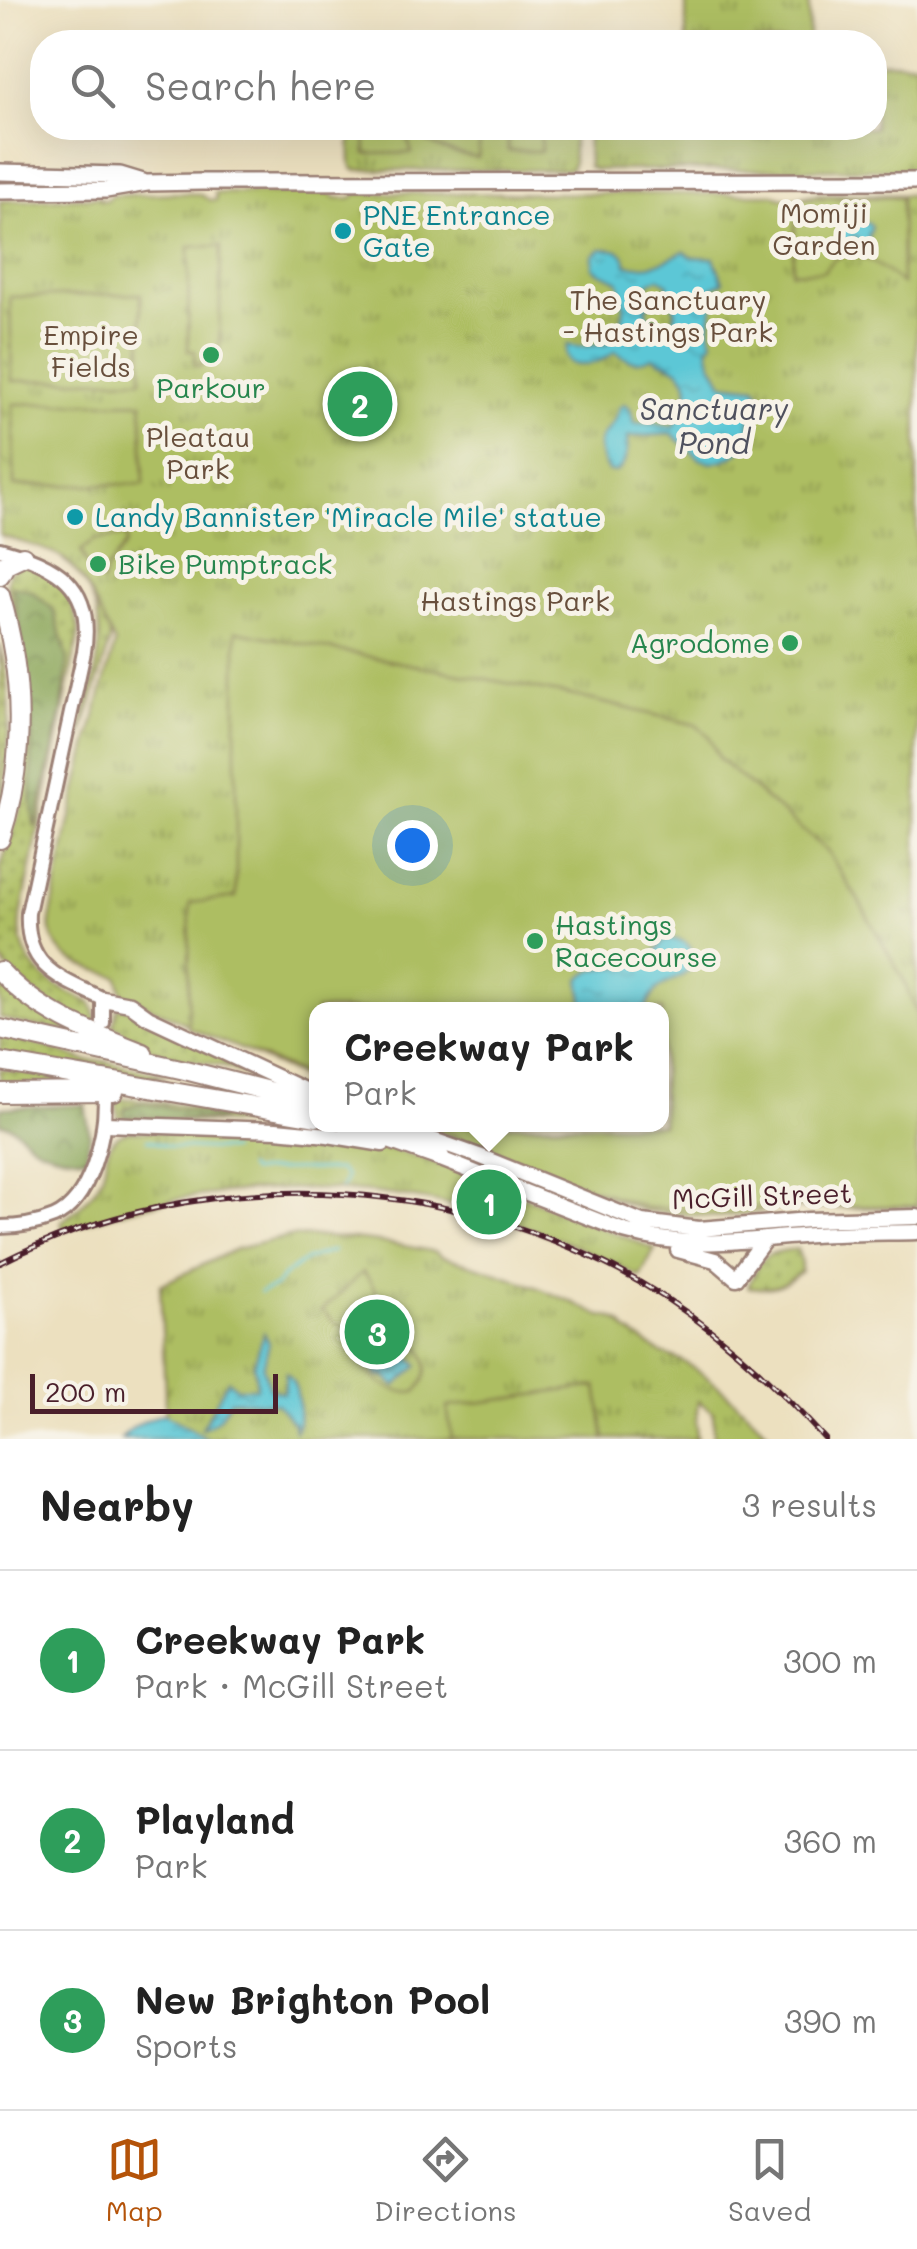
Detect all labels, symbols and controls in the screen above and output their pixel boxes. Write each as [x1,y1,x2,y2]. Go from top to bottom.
search box [30,30,887,140]
icon: search [65,58,120,113]
text: Search here [145,60,376,110]
park label: Momiji Garden [773,194,875,262]
place label: PNE Entrance Gate [363,196,550,264]
marker: PNE Entrance Gate [332,220,354,242]
park label: The Sanctuary - Hastings Park [563,281,773,349]
park label: Empire Fields [43,316,139,384]
marker: Parkour [200,344,222,366]
pin: 2 [328,366,392,442]
place label: Parkour [156,369,266,405]
water label: Sanctuary Pond [640,388,789,462]
park label: Pleatau Park [146,418,250,486]
place label: Landy Bannister 'Miracle Mile' statue [95,498,602,534]
marker: Landy Bannister 'Miracle Mile' statue [64,506,86,528]
place label: Bike Pumptrack [118,545,332,581]
marker: Bike Pumptrack [87,553,109,575]
park label: Hastings Park [420,582,610,618]
place label: Agrodome [630,624,770,660]
marker: Agrodome [779,632,801,654]
your location [387,820,438,871]
place label: Hastings Racecourse [555,906,718,974]
marker: Hastings Racecourse [524,930,546,952]
popup [309,1002,669,1132]
text: Creekway Park [344,1021,634,1071]
text: Park [344,1071,416,1113]
pin: 1 [456,1164,522,1240]
street label: McGill Street [671,1174,853,1216]
pin: 3 [344,1294,410,1370]
scale bar [30,1369,278,1414]
text: 200 m [45,1373,126,1409]
text: Nearby [40,1477,194,1532]
text: 3 results [741,1483,877,1525]
text: Creekway Park [135,1614,425,1664]
text: 1 [65,1639,80,1681]
text: 300 m [783,1639,877,1681]
text: Park · McGill Street [135,1664,448,1706]
text: Playland [135,1794,295,1844]
text: 2 [64,1819,81,1861]
text: 360 m [783,1819,877,1861]
text: Park [135,1844,208,1886]
text: New Brighton Pool [135,1974,490,2024]
text: 3 [63,1999,82,2041]
text: 390 m [784,1999,877,2041]
text: Sports [135,2024,237,2066]
tab: Map [106,2132,163,2228]
tab: Directions [374,2132,517,2228]
tab: Saved [728,2132,811,2228]

